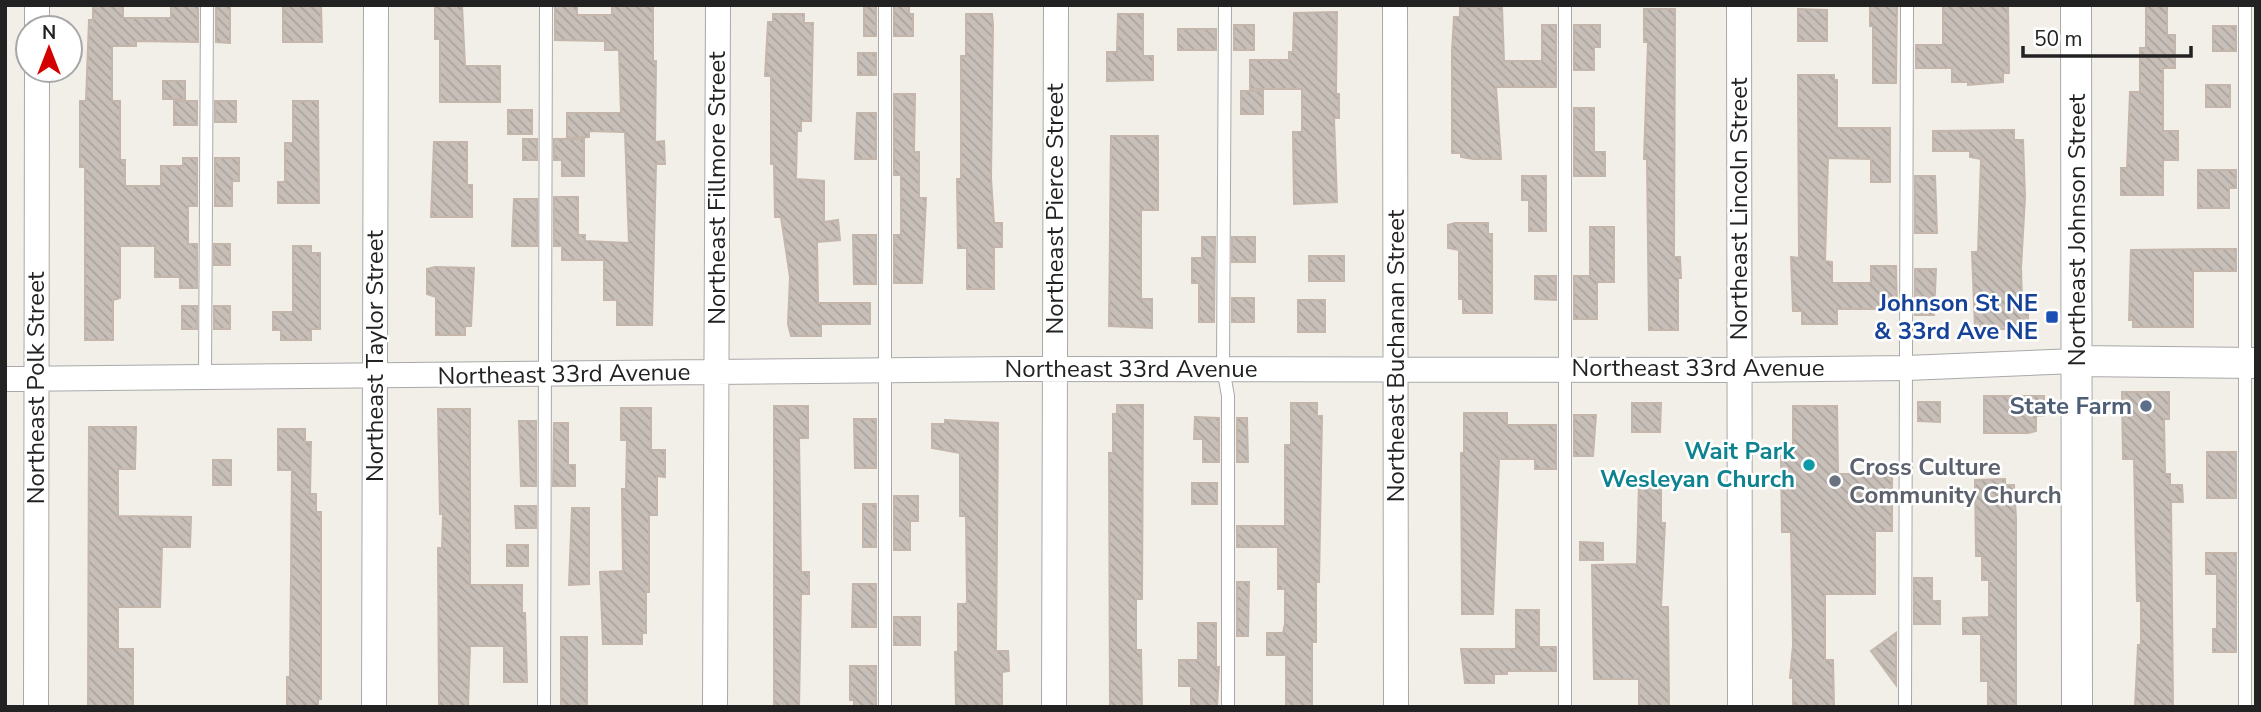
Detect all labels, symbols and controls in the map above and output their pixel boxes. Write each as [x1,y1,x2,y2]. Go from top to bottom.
north arrow [14,14,84,84]
scale bar [2023,14,2191,58]
text: N [42,20,56,46]
text: 50 m [2034,25,2083,53]
street label: Northeast Fillmore Street [701,51,733,325]
street label: Northeast Lincoln Street [1723,77,1755,340]
street label: Northeast Pierce Street [1039,83,1071,335]
street label: Northeast Johnson Street [2061,93,2093,366]
street label: Northeast Buchanan Street [1380,209,1412,502]
street label: Northeast Taylor Street [359,229,391,482]
street label: Northeast Polk Street [20,271,52,504]
place label: Johnson St NE & 33rd Ave NE [1874,287,2038,347]
marker: Johnson St NE & 33rd Ave NE [2044,309,2060,325]
street label: Northeast 33rd Avenue [1572,352,1824,384]
street label: Northeast 33rd Avenue [1005,353,1257,385]
street label: Northeast 33rd Avenue [437,356,691,392]
place label: State Farm [2009,390,2132,422]
marker: State Farm [2138,398,2154,414]
place label: Wait Park Wesleyan Church [1600,435,1796,495]
place label: Cross Culture Community Church [1849,451,2062,511]
marker: Wait Park Wesleyan Church [1801,457,1817,473]
marker: Cross Culture Community Church [1827,473,1843,489]

